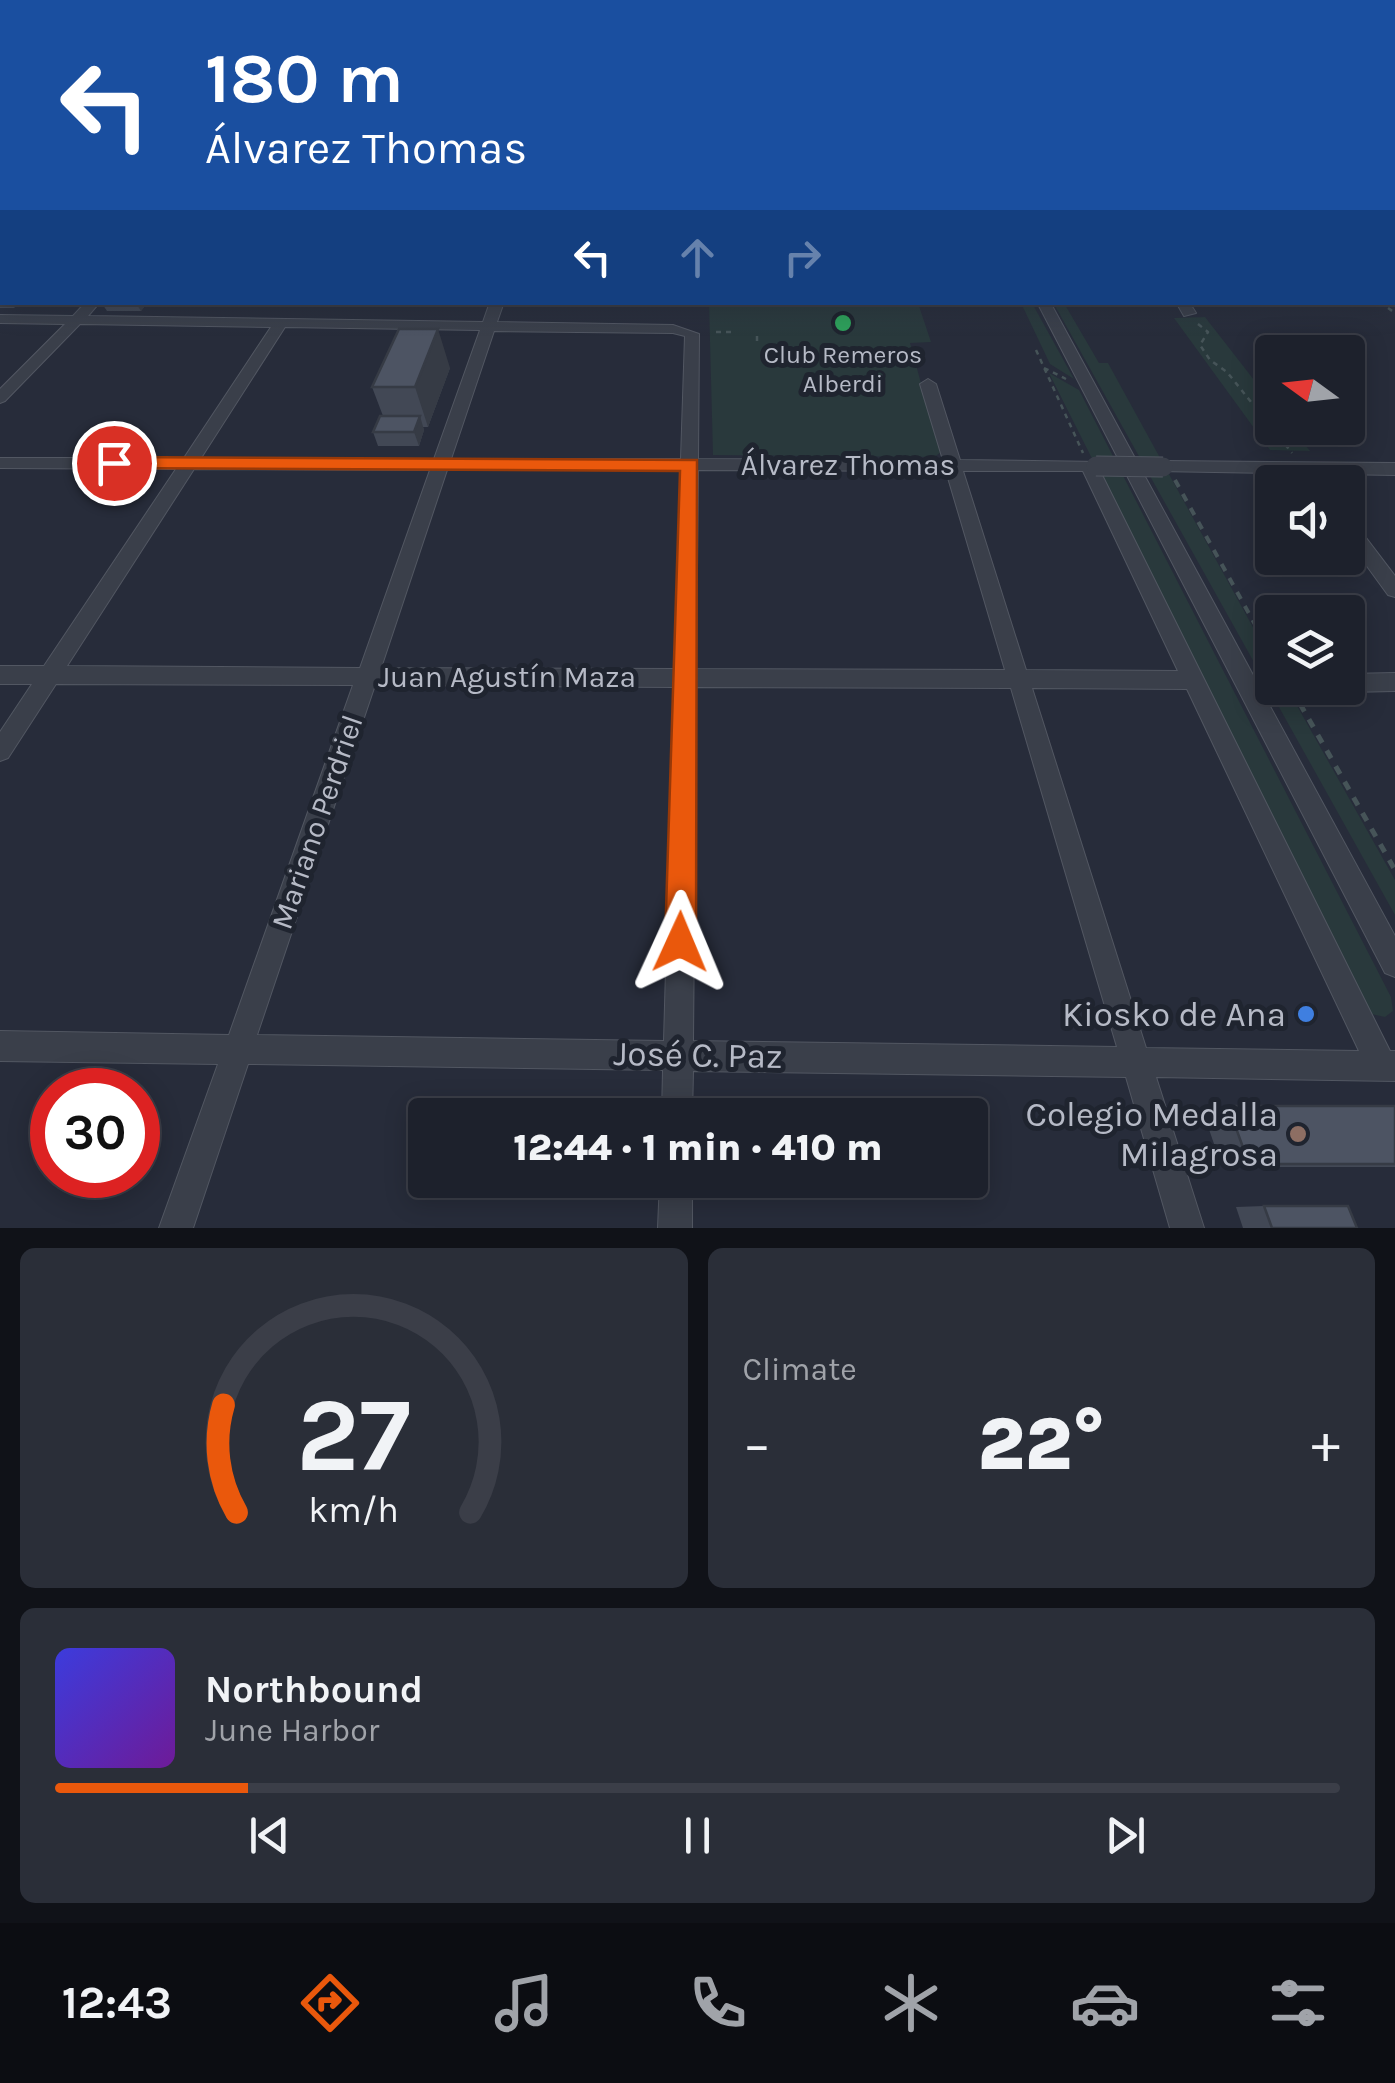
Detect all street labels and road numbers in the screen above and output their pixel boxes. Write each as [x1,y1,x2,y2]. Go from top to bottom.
street label: Álvarez Thomas [741,447,955,483]
street label: Juan Agustín Maza [378,659,636,695]
street label: Mariano Perdriel [264,710,370,934]
street label: José C. Paz [613,1033,783,1077]

